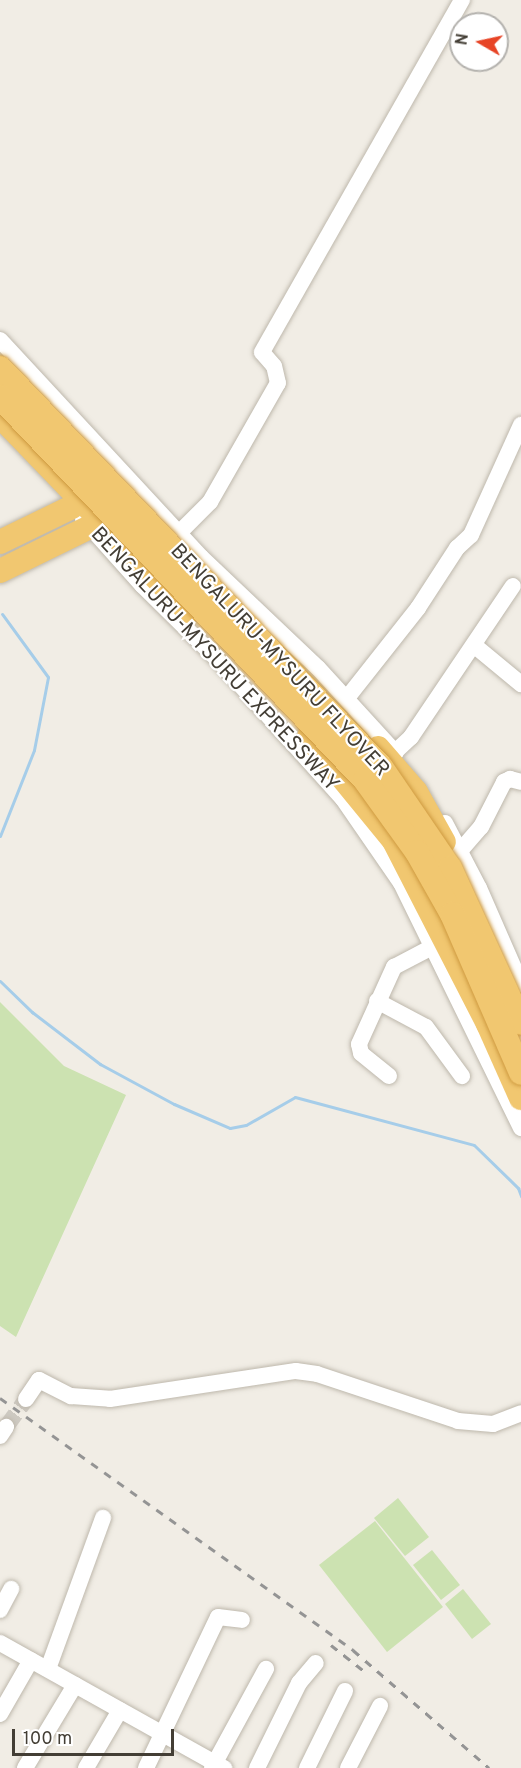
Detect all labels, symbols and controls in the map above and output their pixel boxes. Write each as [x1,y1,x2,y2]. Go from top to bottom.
north arrow [449,12,509,72]
text: N [452,32,474,47]
street label: BENGALURU-MYSURU EXPRESSWAY [85,522,343,798]
street label: BENGALURU-MYSURU FLYOVER [164,539,394,783]
scale bar [15,1717,177,1755]
text: 100 m [23,1728,72,1751]

